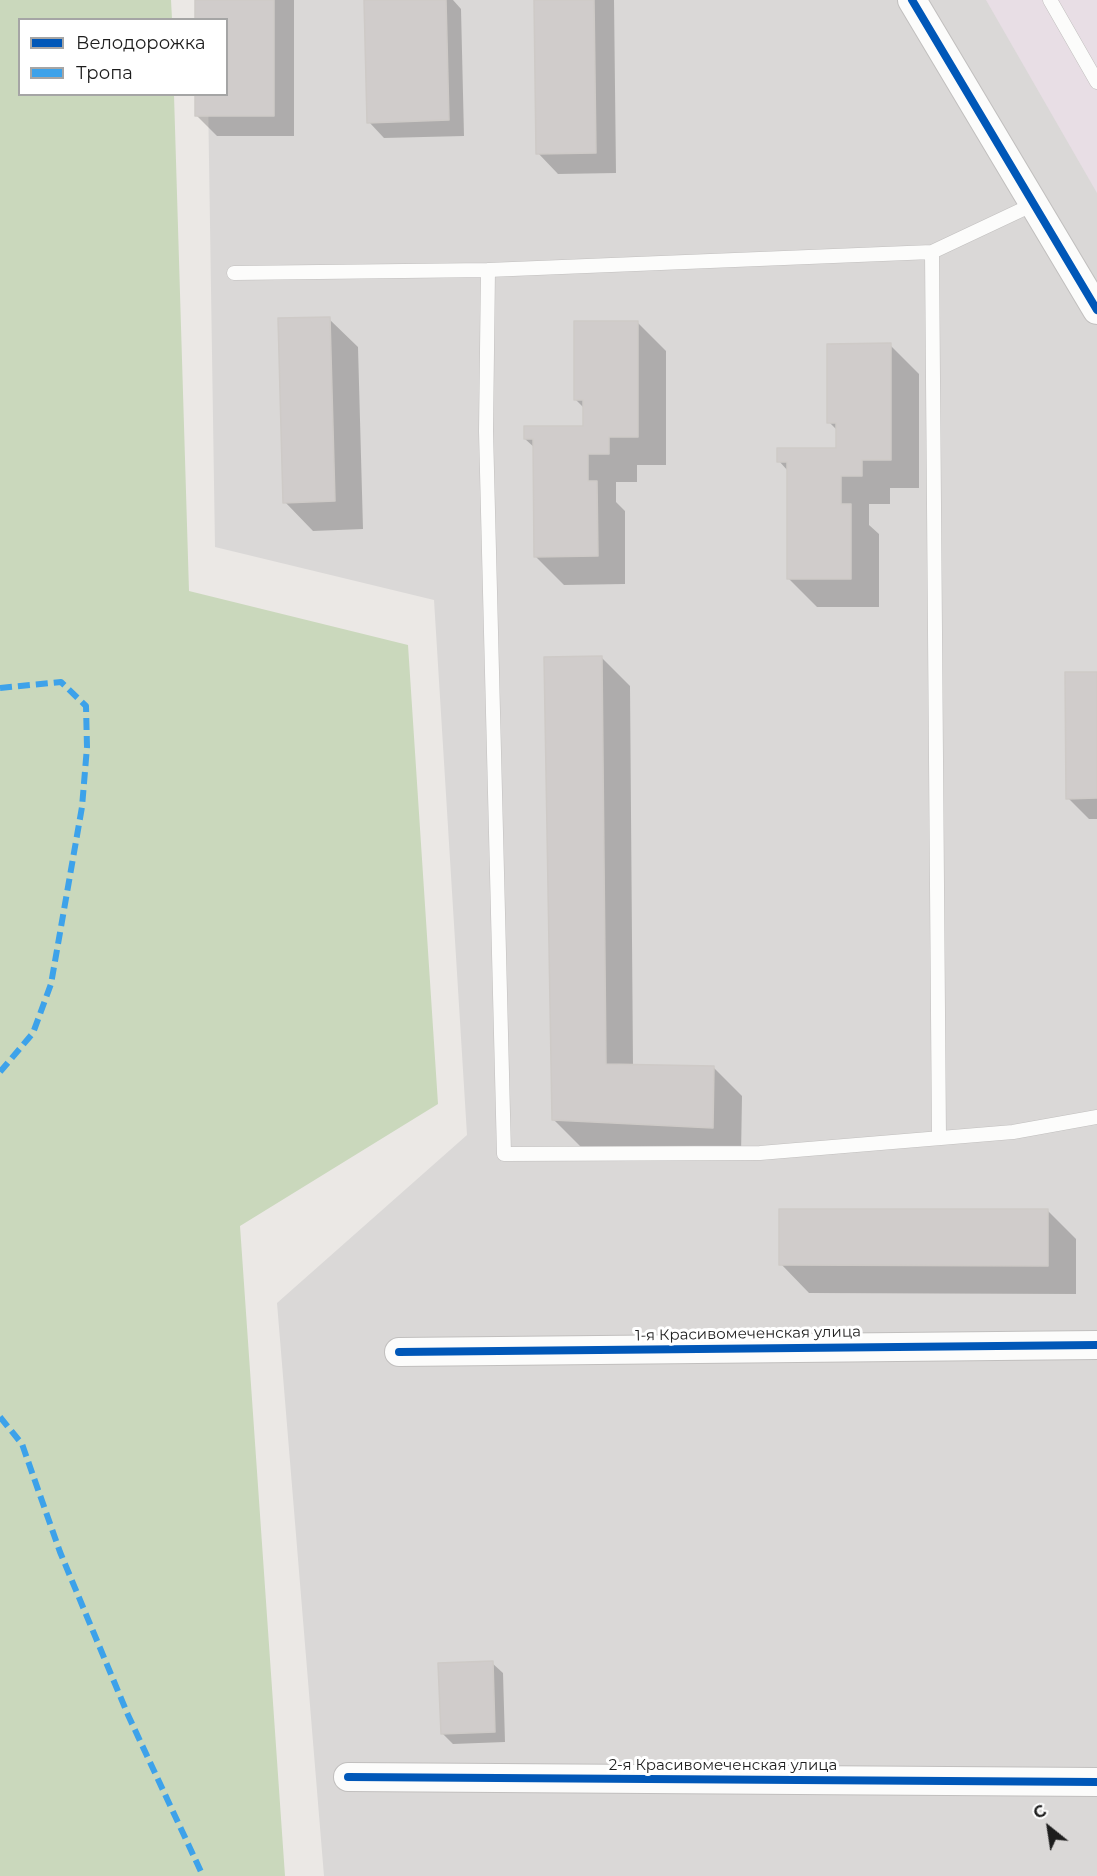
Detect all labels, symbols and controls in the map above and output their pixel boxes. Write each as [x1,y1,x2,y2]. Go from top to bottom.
legend [18,18,228,96]
text: Велодорожка [76,32,205,54]
text: Тропа [76,62,133,84]
street label: 1-я Красивомеченская улица [635,1323,861,1345]
street label: 2-я Красивомеченская улица [609,1757,837,1775]
north arrow [1019,1798,1079,1858]
text: С [1030,1801,1050,1823]

